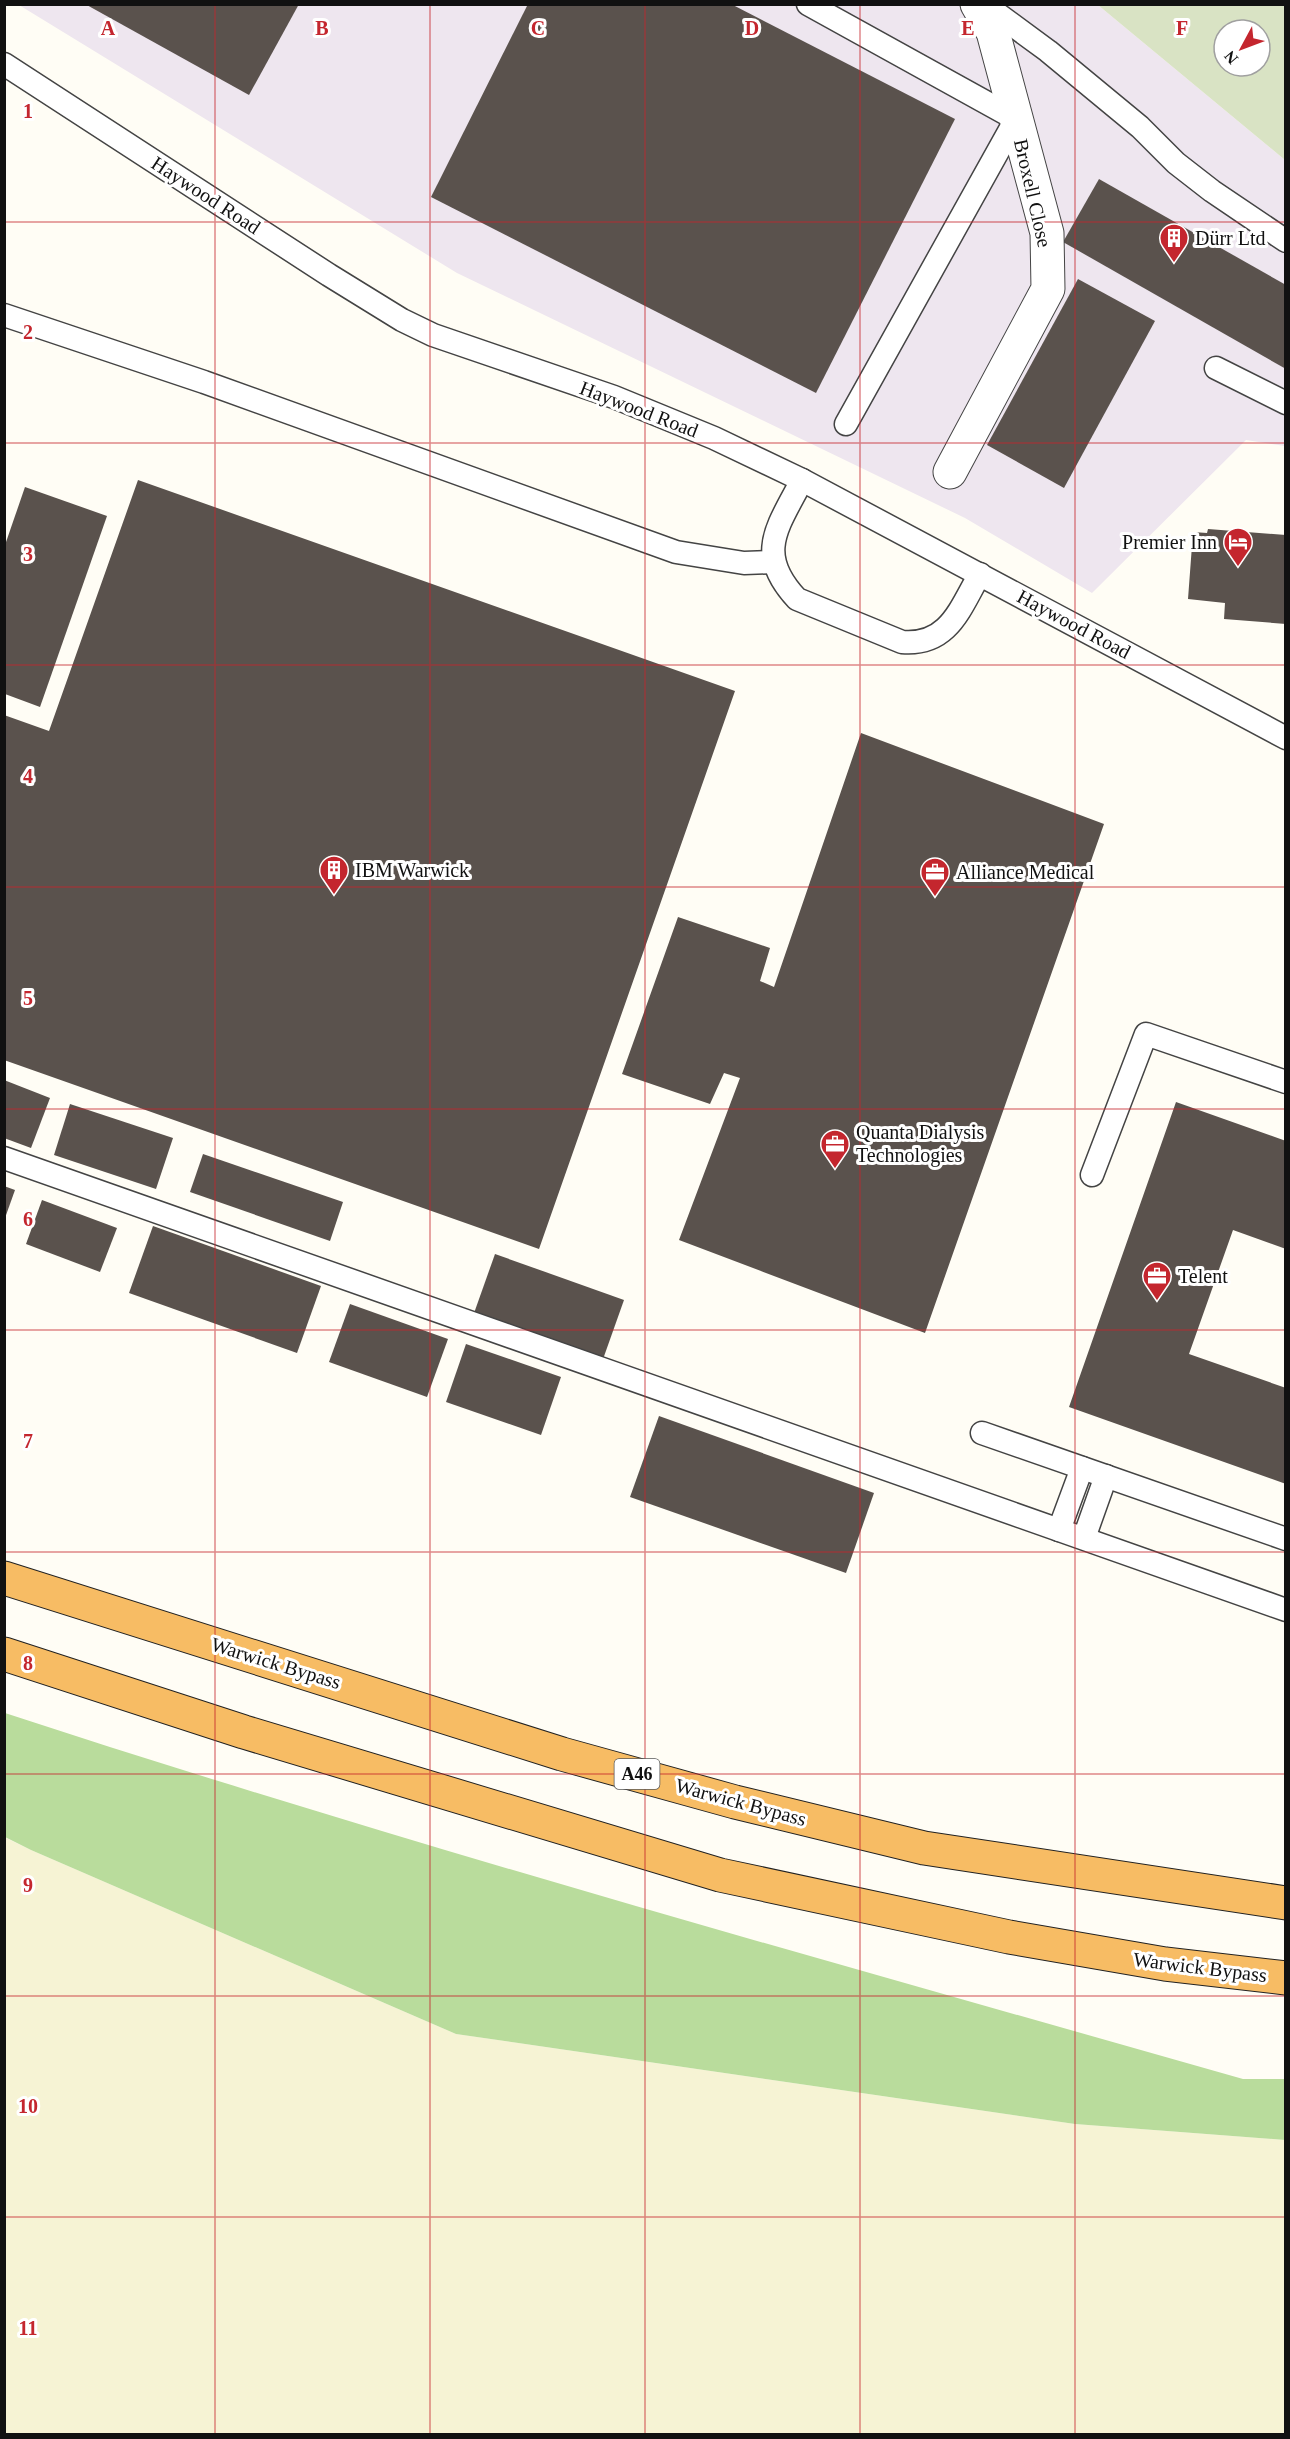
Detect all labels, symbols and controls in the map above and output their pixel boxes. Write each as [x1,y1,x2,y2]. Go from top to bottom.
text: A [101,17,116,39]
text: B [315,17,329,39]
text: C [531,17,545,39]
text: D [745,17,759,39]
text: E [961,17,975,39]
text: F [1176,17,1188,39]
north arrow [1212,18,1272,78]
text: N [1221,47,1241,67]
text: 1 [23,100,33,122]
street label: Broxell Close [1010,137,1056,249]
street label: Haywood Road [147,152,264,239]
building icon: Dürr Ltd [1158,222,1190,264]
place label: Dürr Ltd [1195,227,1266,249]
text: 2 [23,321,33,343]
street label: Haywood Road [576,376,701,443]
hotel icon: Premier Inn [1222,526,1254,568]
place label: Premier Inn [1122,531,1217,553]
text: 3 [23,543,33,565]
street label: Haywood Road [1013,585,1134,664]
text: 4 [23,765,33,787]
building icon: IBM Warwick [318,854,350,896]
office icon: Alliance Medical [919,856,951,898]
place label: IBM Warwick [355,859,469,881]
place label: Alliance Medical [956,861,1095,883]
text: 5 [23,987,33,1009]
place label: Quanta Dialysis Technologies [856,1121,985,1167]
office icon: Quanta Dialysis Technologies [819,1128,851,1170]
text: 6 [23,1208,33,1230]
office icon: Telent [1141,1260,1173,1302]
place label: Telent [1178,1265,1228,1287]
text: 7 [23,1430,33,1452]
street label: Warwick Bypass [208,1633,344,1694]
text: 8 [23,1652,33,1674]
road number: A46 [614,1759,660,1789]
street label: Warwick Bypass [673,1774,809,1831]
text: 9 [23,1874,33,1896]
street label: Warwick Bypass [1132,1948,1268,1987]
text: 10 [18,2095,38,2117]
text: 11 [19,2317,37,2339]

